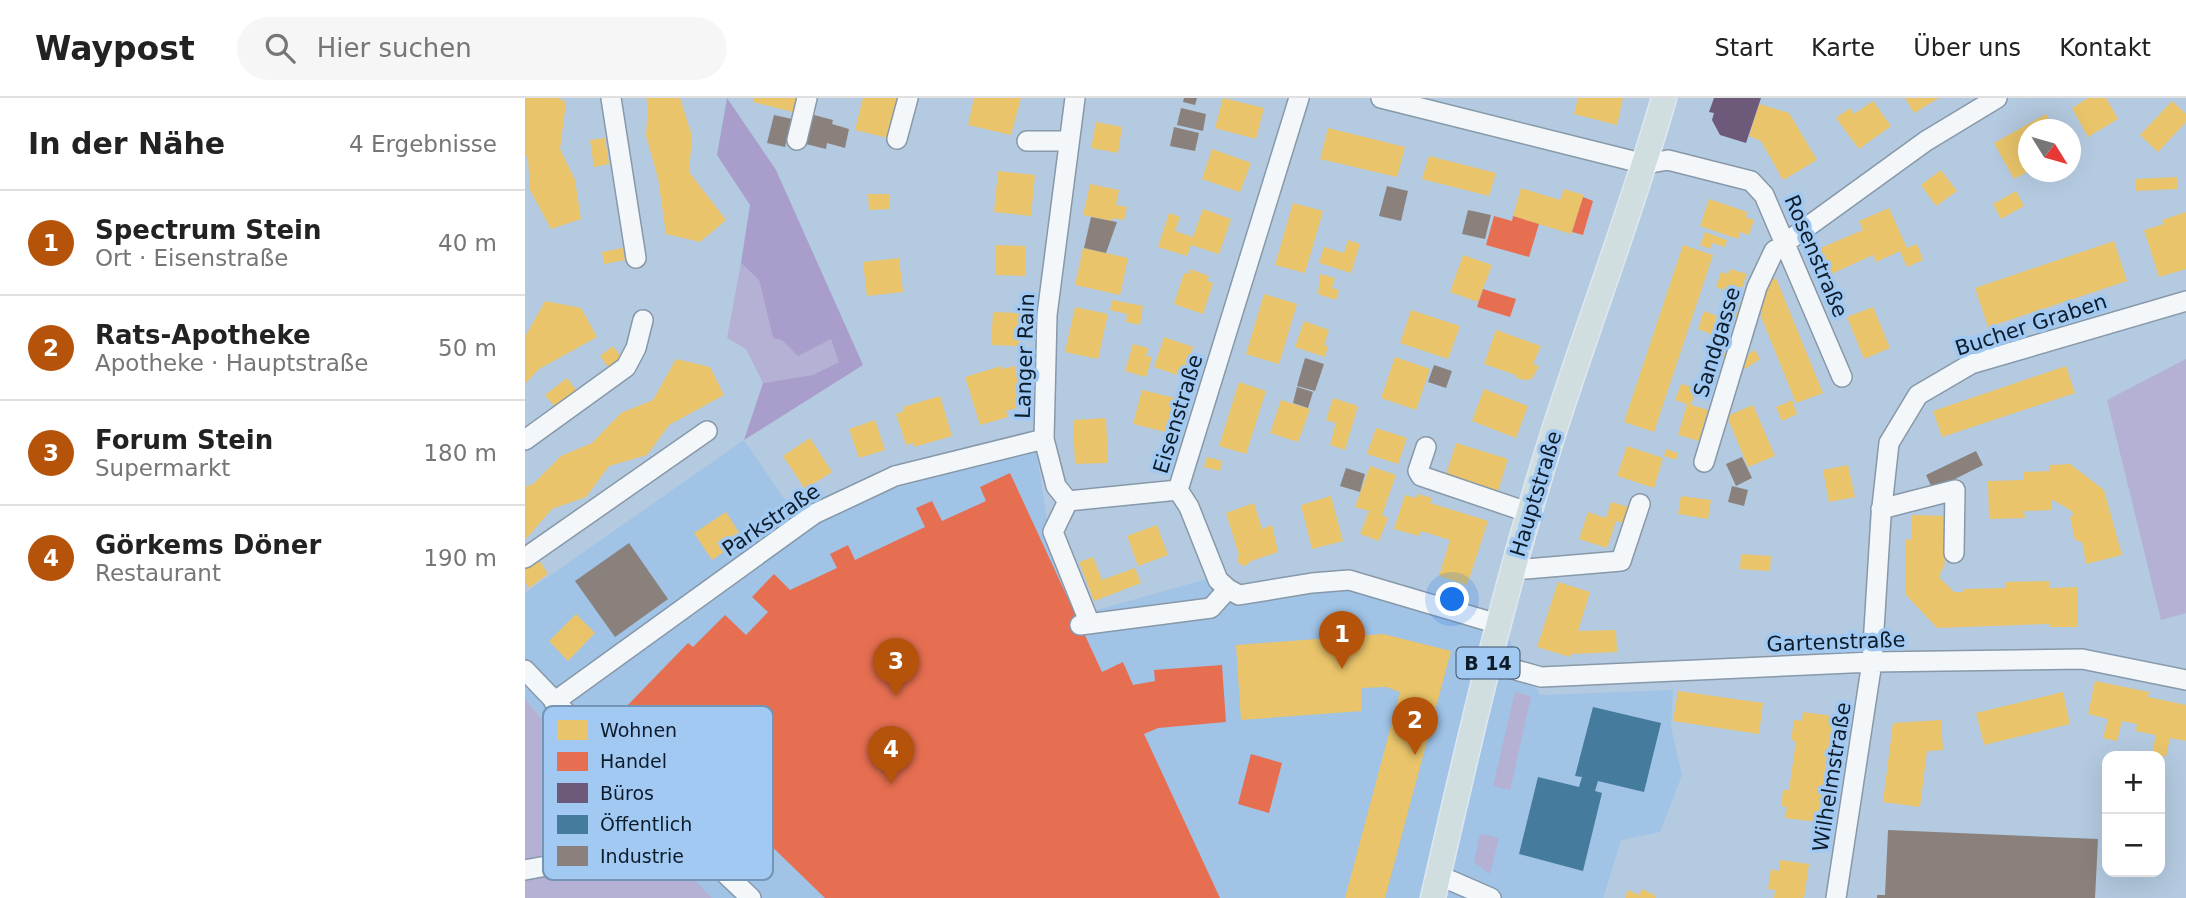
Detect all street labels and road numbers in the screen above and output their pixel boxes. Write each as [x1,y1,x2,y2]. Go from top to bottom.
street label: Rosenstraße [1779,191,1853,321]
street label: Sandgasse [1689,284,1745,400]
street label: Bucher Graben [1952,289,2110,361]
street label: Langer Rain [1011,293,1039,419]
street label: Eisenstraße [1149,352,1207,476]
street label: Hauptstraße [1505,428,1567,560]
street label: Parkstraße [718,479,824,561]
street label: Gartenstraße [1766,628,1906,656]
road number: B 14 [1457,648,1520,678]
street label: Wilhelmstraße [1808,700,1856,854]

